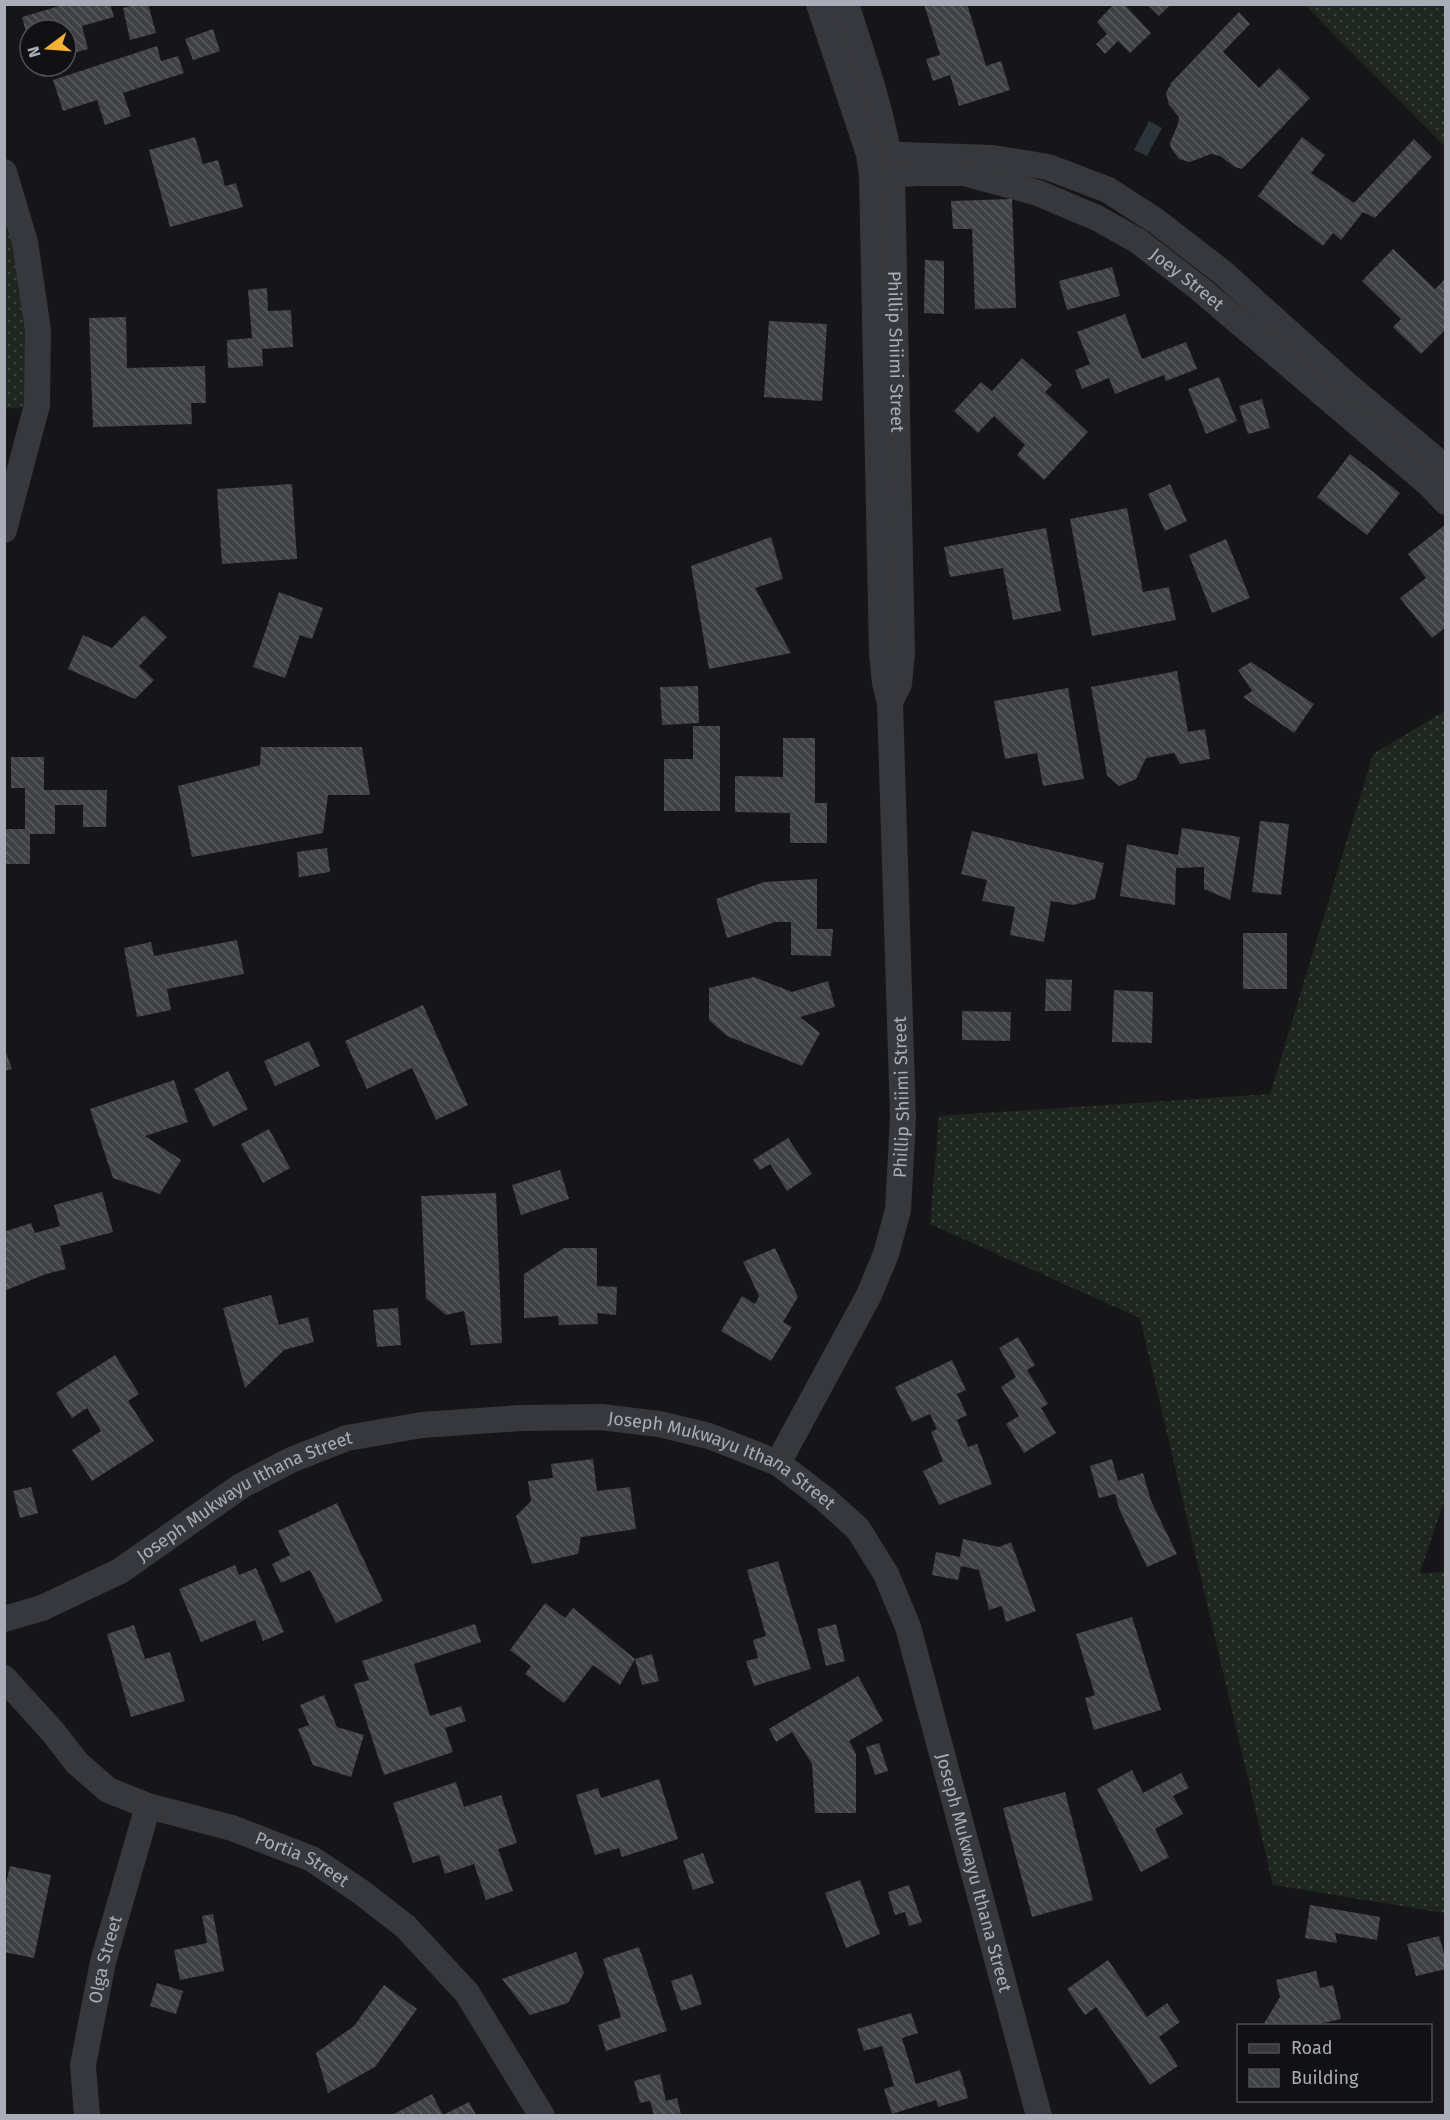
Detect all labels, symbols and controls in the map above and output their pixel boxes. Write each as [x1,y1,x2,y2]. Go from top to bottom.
north arrow [18,18,78,78]
text: N [23,44,45,60]
street label: Joey Street [1146,243,1229,316]
street label: Phillip Shiimi Street [883,271,908,433]
street label: Phillip Shiimi Street [889,1016,914,1178]
street label: Joseph Mukwayu Ithana Street [607,1407,840,1515]
street label: Joseph Mukwayu Ithana Street [132,1426,354,1567]
street label: Joseph Mukwayu Ithana Street [931,1751,1016,1995]
street label: Portia Street [252,1827,354,1892]
street label: Olga Street [84,1912,127,2006]
legend [1237,2024,1432,2102]
text: Road [1291,2037,1333,2059]
text: Building [1291,2067,1359,2089]

